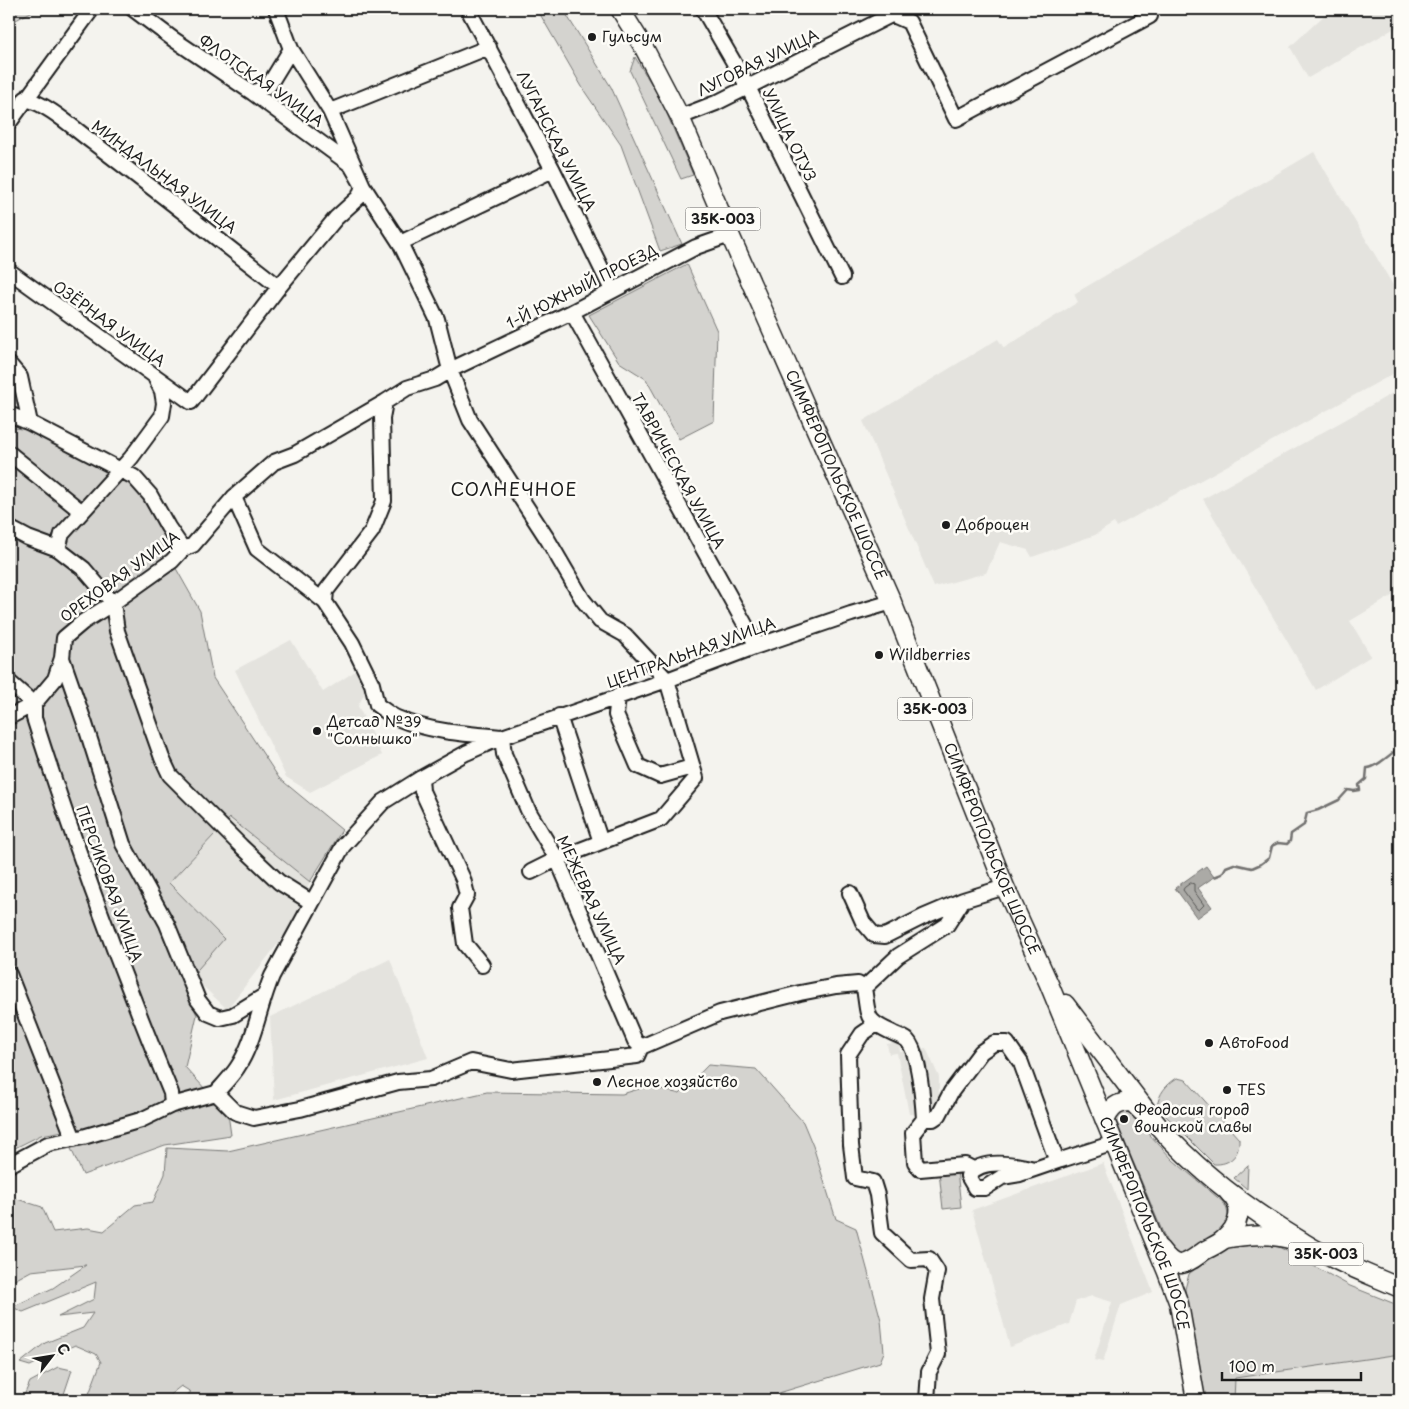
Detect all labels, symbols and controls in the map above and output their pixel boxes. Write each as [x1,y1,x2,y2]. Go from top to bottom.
street label: ЛУГОВАЯ УЛИЦА [693,22,822,101]
place label: Гульсум [602,24,662,47]
street label: ФЛОТСКАЯ УЛИЦА [195,28,329,132]
marker: Гульсум [586,31,598,43]
street label: ЛУГАНСКАЯ УЛИЦА [512,66,603,215]
street label: УЛИЦА ОТУЗ [758,84,823,185]
street label: МИНДАЛЬНАЯ УЛИЦА [88,114,242,238]
road number: 35К-003 [686,208,760,230]
street label: 1-Й ЮЖНЫЙ ПРОЕЗД [502,237,661,334]
street label: ОЗЁРНАЯ УЛИЦА [49,274,171,371]
street label: СИМФЕРОПОЛЬСКОЕ ШОССЕ [781,365,894,583]
street label: ТАВРИЧЕСКАЯ УЛИЦА [627,388,732,553]
district label: СОЛНЕЧНОЕ [450,475,578,502]
place label: Доброцен [955,512,1029,535]
marker: Доброцен [940,519,952,531]
street label: ОРЕХОВАЯ УЛИЦА [54,524,184,627]
street label: ЦЕНТРАЛЬНАЯ УЛИЦА [603,610,778,693]
place label: Wildberries [889,642,971,665]
marker: Wildberries [873,649,885,661]
road number: 35К-003 [898,698,972,721]
place label: Детсад №39 "Солнышко" [326,709,422,749]
marker: Детсад №39 "Солнышко" [311,725,323,737]
street label: СИМФЕРОПОЛЬСКОЕ ШОССЕ [939,739,1047,958]
street label: ПЕРСИКОВАЯ УЛИЦА [71,802,149,965]
street label: МЕЖЕВАЯ УЛИЦА [552,831,632,968]
place label: АвтоFood [1219,1030,1289,1053]
marker: АвтоFood [1203,1037,1215,1049]
place label: Лесное хозяйство [607,1069,738,1092]
marker: Лесное хозяйство [591,1076,603,1088]
place label: TES [1237,1077,1266,1100]
marker: TES [1221,1084,1233,1096]
place label: Феодосия город воинской славы [1134,1097,1252,1137]
street label: СИМФЕРОПОЛЬСКОЕ ШОССЕ [1094,1112,1196,1332]
marker: Феодосия город воинской славы [1118,1113,1130,1125]
road number: 35К-003 [1288,1242,1364,1266]
north arrow [28,1332,78,1382]
text: С [52,1339,75,1359]
scale bar [1222,1349,1360,1381]
text: 100 m [1229,1354,1275,1377]

